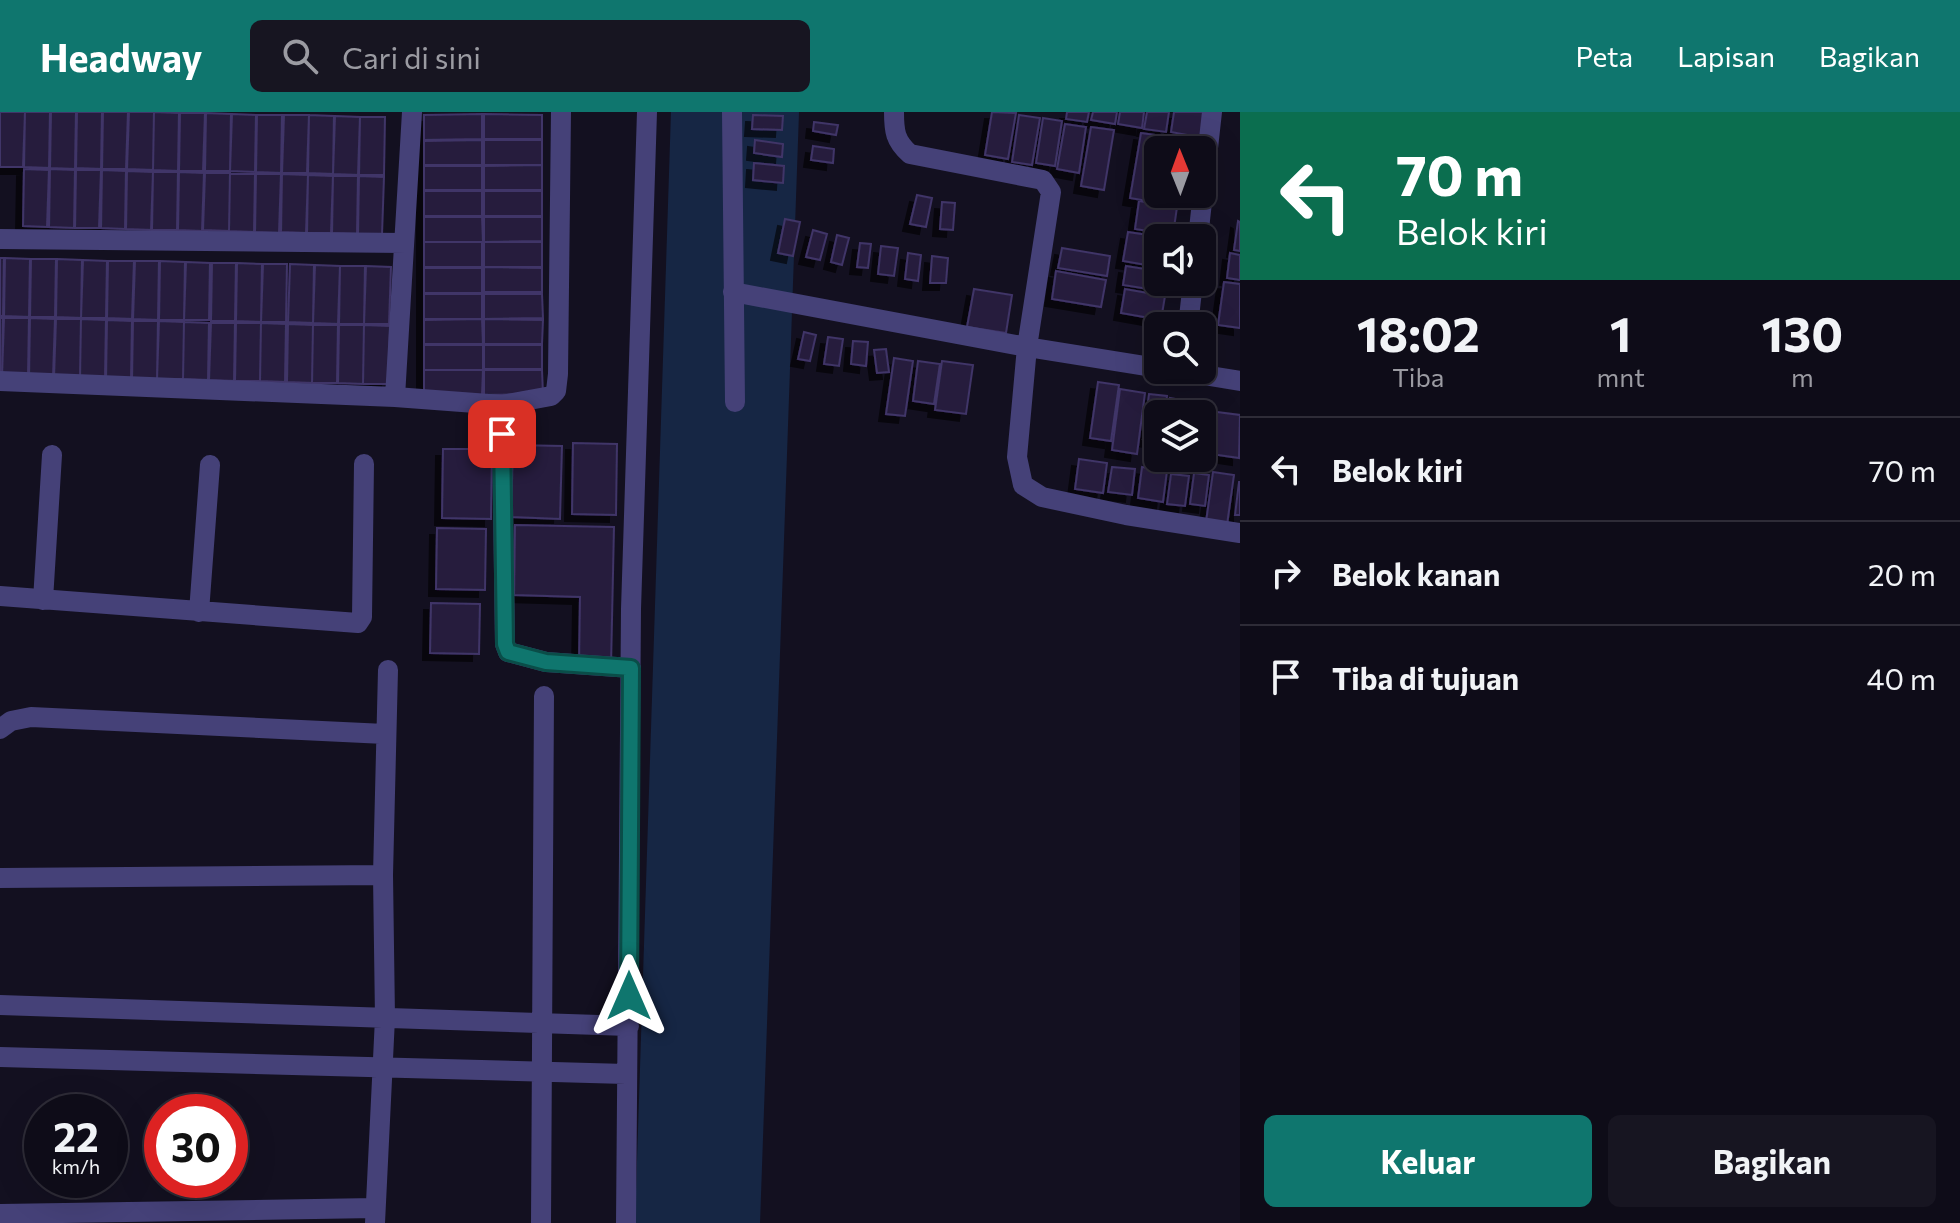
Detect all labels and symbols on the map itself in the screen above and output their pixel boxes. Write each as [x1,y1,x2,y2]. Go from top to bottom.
north arrow [1144,136,1216,208]
pin [468,400,536,468]
position arrow [587,954,671,1038]
speed limit sign: 30 [144,1094,248,1198]

